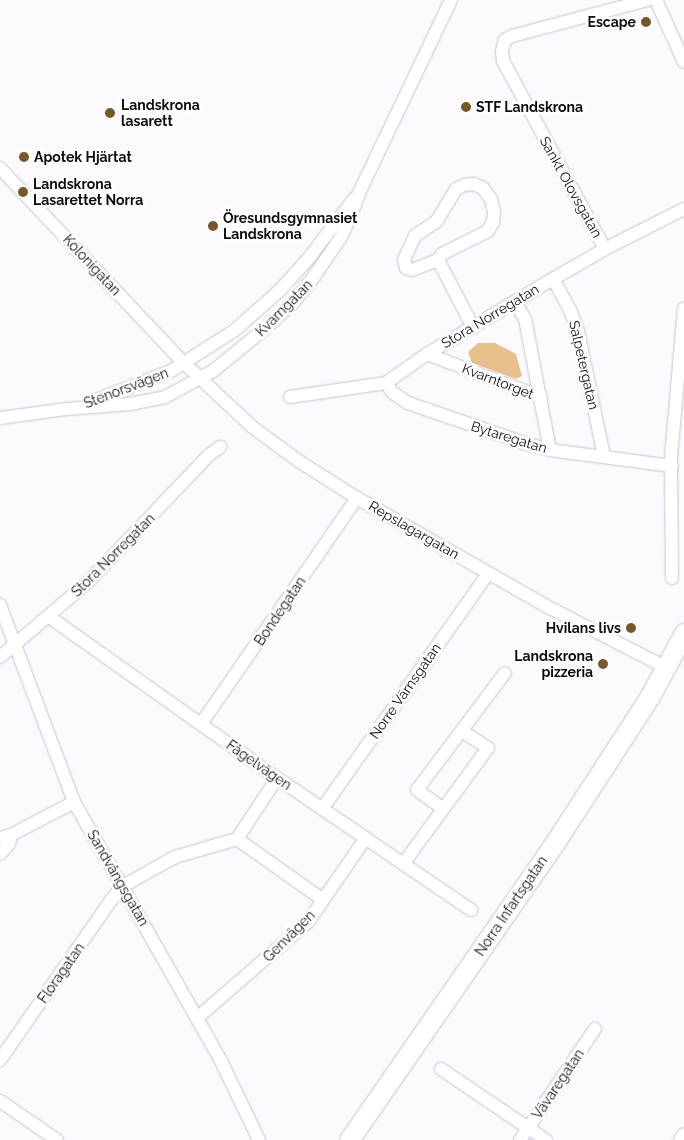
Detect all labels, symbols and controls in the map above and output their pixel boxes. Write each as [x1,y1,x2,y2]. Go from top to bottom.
place label: Escape [588,14,636,30]
marker: Escape [640,16,652,28]
place label: Landskrona lasarett [121,97,200,130]
place label: STF Landskrona [476,99,583,115]
marker: STF Landskrona [460,101,472,113]
marker: Landskrona lasarett [103,106,117,120]
street label: Sankt Olovsgatan [536,133,606,241]
place label: Apotek Hjärtat [34,149,132,165]
marker: Apotek Hjärtat [18,151,30,163]
place label: Landskrona Lasarettet Norra [33,176,143,208]
marker: Landskrona Lasarettet Norra [17,186,29,198]
place label: Öresundsgymnasiet Landskrona [223,210,357,242]
marker: Öresundsgymnasiet Landskrona [207,220,219,232]
street label: Kolonigatan [60,231,124,299]
street label: Kvarngatan [252,276,316,340]
street label: Stora Norregatan [438,280,542,352]
street label: Salpetergatan [566,319,602,411]
street label: Kvarntorget [460,360,536,402]
street label: Stenorsvägen [81,364,171,412]
street label: Bytaregatan [469,417,549,457]
street label: Repslagargatan [366,497,462,563]
street label: Stora Norregatan [68,510,158,600]
street label: Bondegatan [251,573,309,649]
place label: Hvilans livs [546,620,621,636]
marker: Hvilans livs [625,622,637,634]
street label: Norre Värnsgatan [366,640,444,742]
place label: Landskrona pizzeria [514,648,593,680]
marker: Landskrona pizzeria [597,658,609,670]
street label: Fågelvägen [223,737,295,793]
street label: Sandvångsgatan [84,827,152,929]
street label: Norra Infartsgatan [471,853,551,959]
street label: Genvägen [260,907,318,965]
street label: Floragatan [34,940,88,1006]
street label: Vävaregatan [528,1046,588,1122]

